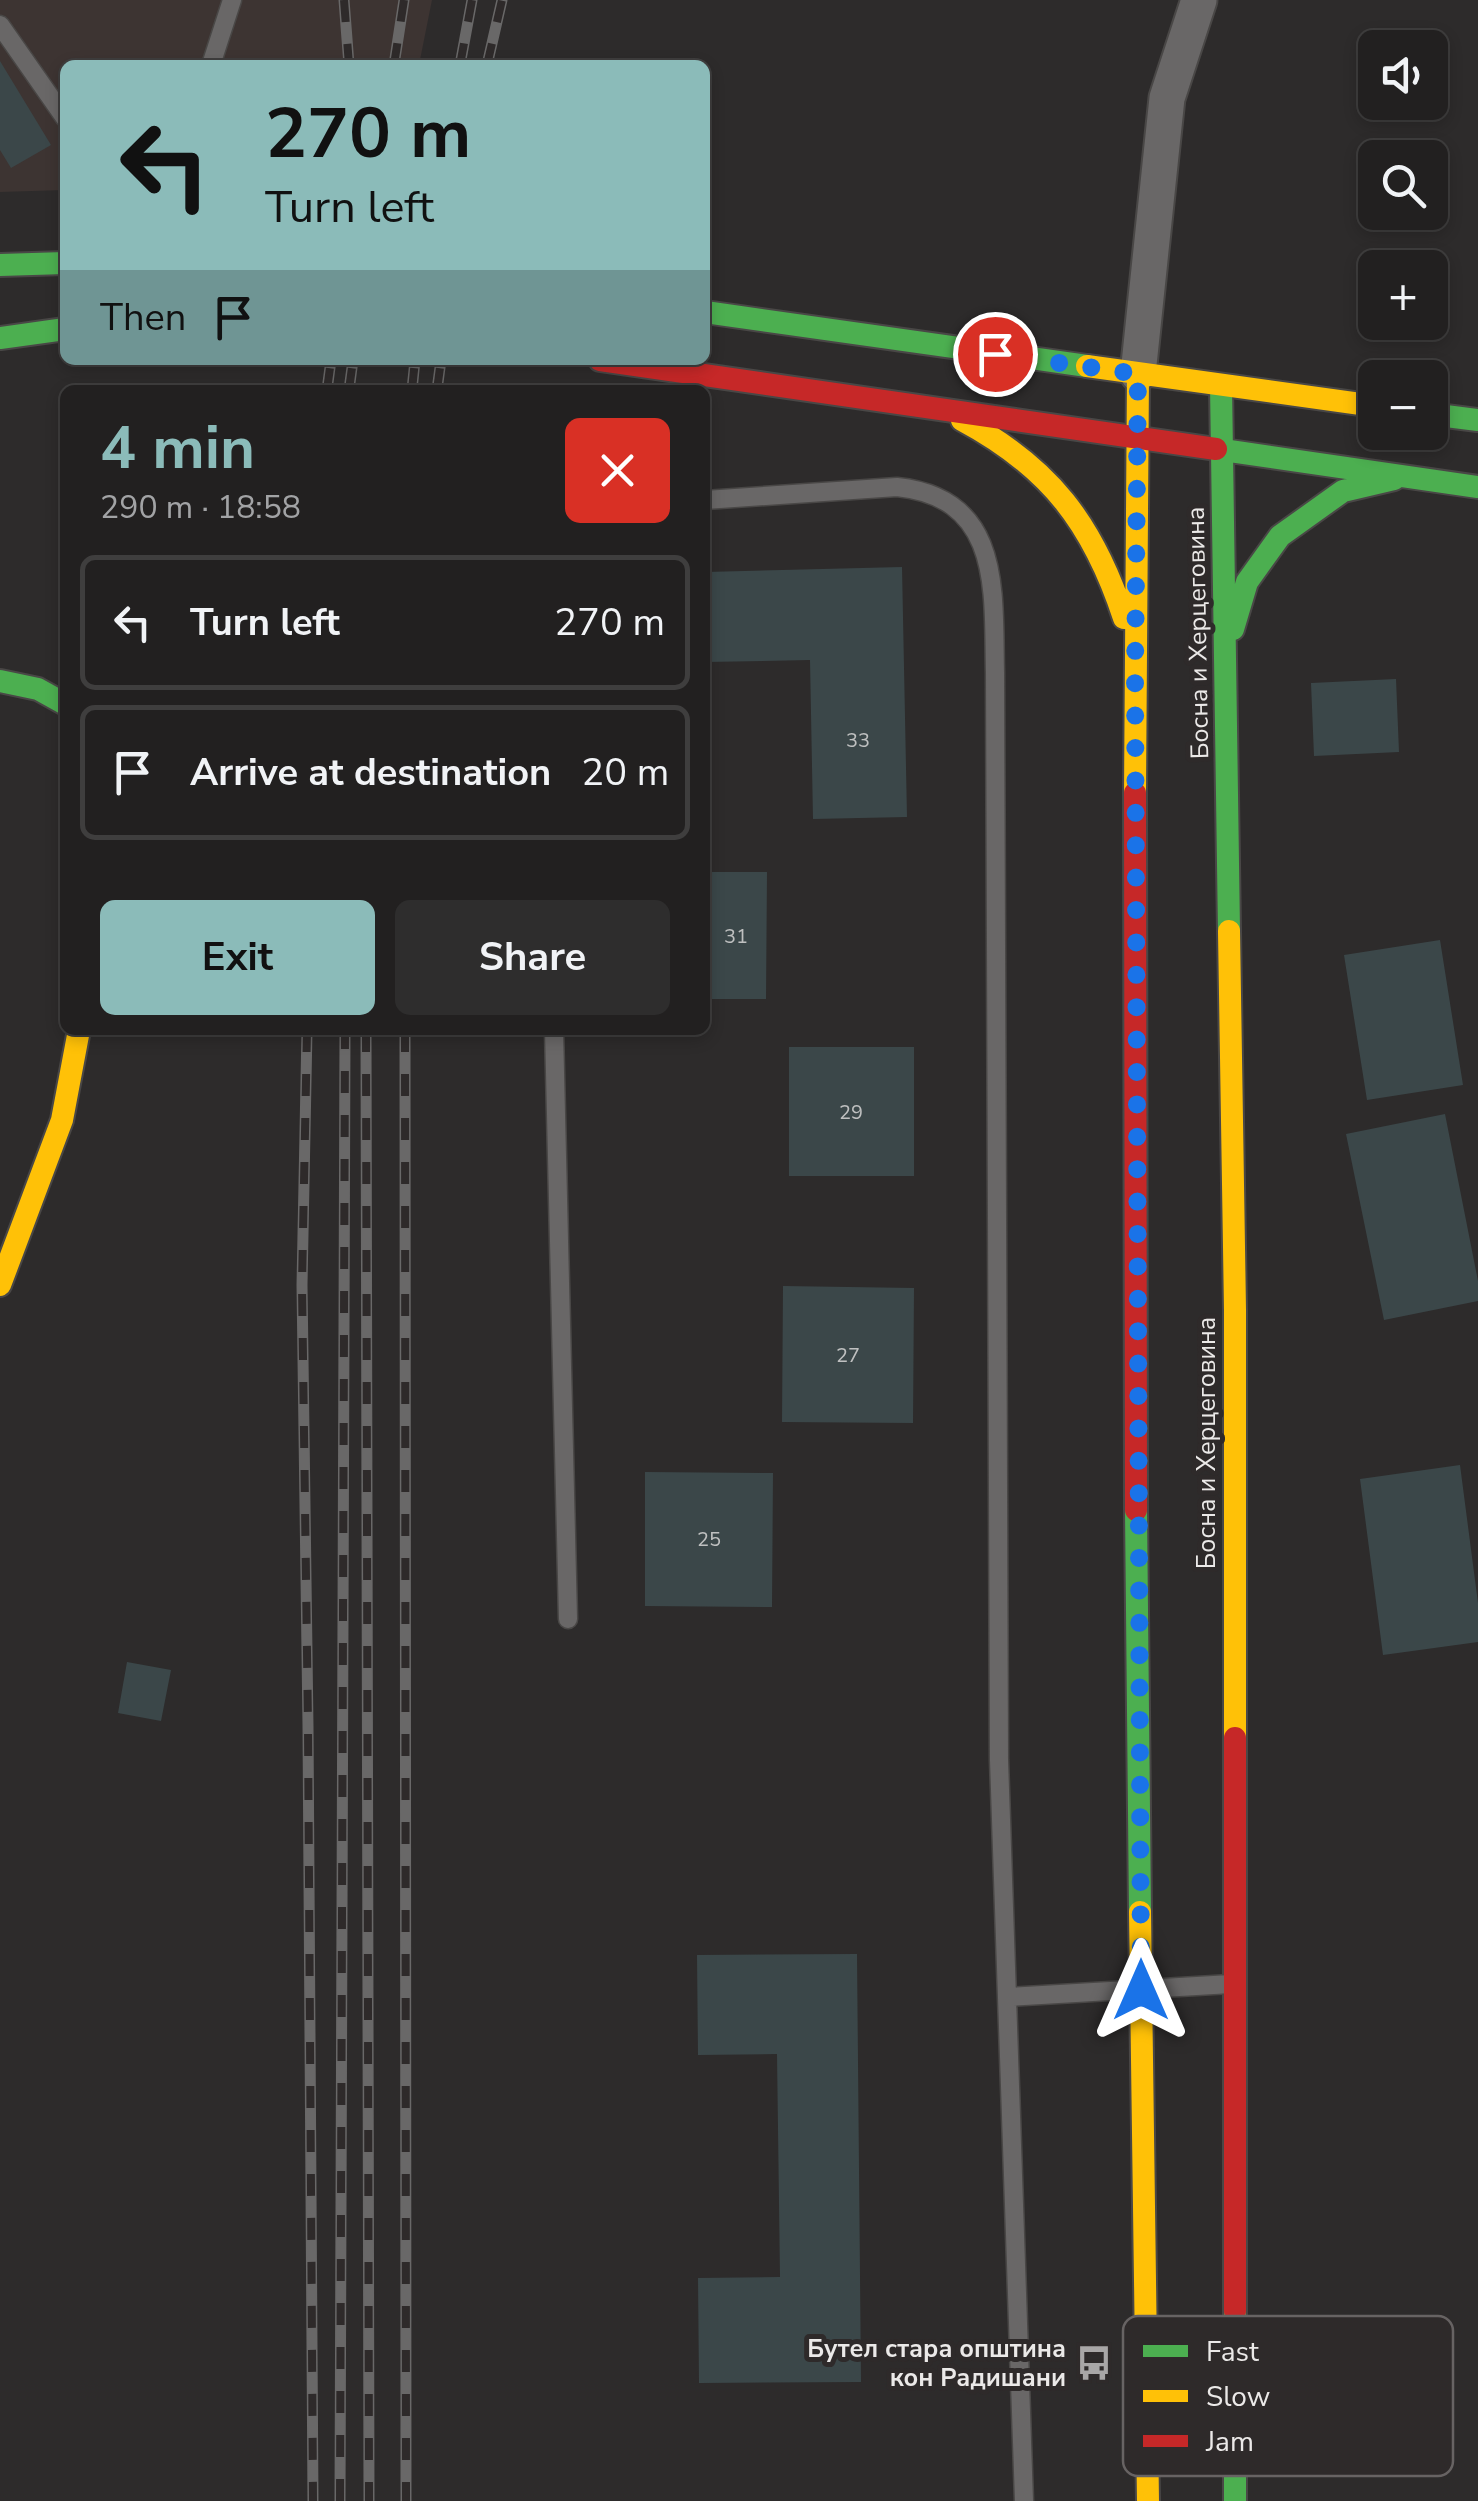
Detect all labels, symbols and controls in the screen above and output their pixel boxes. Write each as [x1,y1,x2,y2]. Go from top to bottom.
map controls [1358,30,1448,450]
button: sound [1358,30,1448,120]
text: 270 m [265,86,471,182]
icon: left [100,100,230,230]
button: search [1358,140,1448,230]
text: Turn left [265,177,434,238]
button: + [1358,250,1448,340]
icon: arrive [206,290,261,345]
text: Then [100,292,186,343]
pin [953,312,1038,397]
icon: arrive [968,327,1023,382]
button: − [1358,360,1448,450]
text: 4 min [100,407,255,489]
button: close [565,418,670,523]
text: 290 m · 18:58 [100,486,301,529]
street label: Босна и Херцеговина [1179,506,1217,760]
icon: left [105,595,160,650]
text: Turn left [190,597,340,648]
text: 270 m [554,597,665,648]
house number: 33 [846,727,870,754]
icon: arrive [105,745,160,800]
text: Arrive at destination [190,747,551,798]
text: 20 m [581,747,669,798]
button: Exit [100,900,375,1015]
button: Share [395,900,670,1015]
house number: 31 [724,923,748,950]
house number: 29 [839,1099,863,1126]
street label: Босна и Херцеговина [1190,1317,1224,1569]
house number: 27 [836,1342,860,1369]
house number: 25 [697,1526,721,1553]
position arrow [1089,1938,1193,2042]
legend [1123,2316,1453,2476]
place label: Бутел стара општина кон Радишани [807,2332,1066,2395]
text: Fast [1206,2333,1259,2371]
bus stop icon: Бутел стара општина кон Радишани [1075,2344,1113,2382]
text: Slow [1206,2378,1270,2416]
text: Jam [1205,2423,1254,2461]

